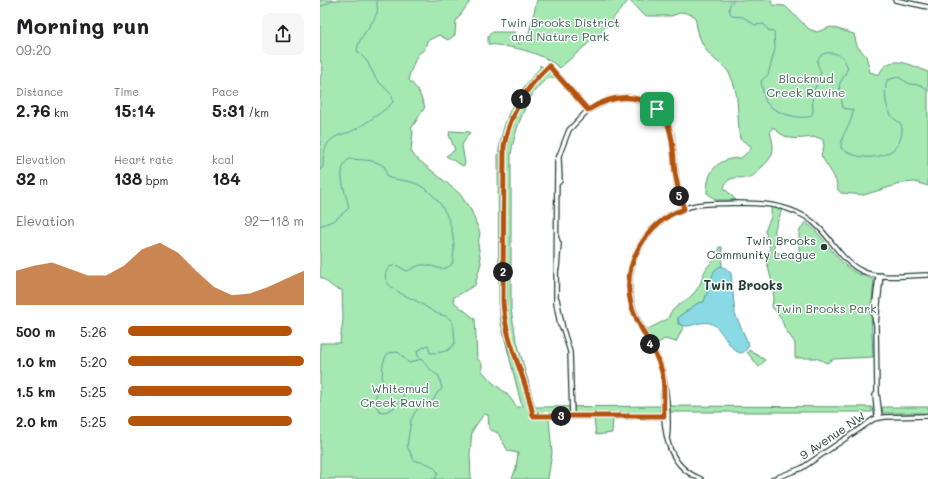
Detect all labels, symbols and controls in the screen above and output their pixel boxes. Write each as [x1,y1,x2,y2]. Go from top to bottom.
text: Morning run [16,11,149,40]
button: share [262,13,304,55]
park label: Twin Brooks District and Nature Park [501,14,619,44]
text: 09:20 [16,41,51,58]
park label: Blackmud Creek Ravine [767,70,845,100]
text: Distance [16,84,63,99]
text: Time [114,84,139,99]
text: Pace [212,84,239,99]
pin: 1 [511,89,531,109]
text: 1 [519,91,523,106]
pin [640,92,674,126]
icon: arrive [646,98,668,120]
text: 2.76 [16,99,51,121]
text: 15:14 [114,99,155,121]
text: 5:31 [212,99,245,121]
text: km [51,105,69,120]
text: /km [245,105,269,120]
text: Elevation [16,152,65,167]
text: Heart rate [114,152,173,167]
text: kcal [212,152,234,167]
text: 32 [16,167,36,189]
text: 138 [114,167,142,189]
text: 184 [212,167,241,189]
text: m [36,173,48,188]
text: bpm [142,173,168,188]
pin: 5 [669,186,689,206]
text: 5 [676,188,682,203]
text: Elevation [16,212,74,229]
text: 92–118 m [244,212,304,229]
place label: Twin Brooks Community League [707,232,816,262]
marker: Twin Brooks Community League [819,242,829,252]
pin: 2 [493,262,513,282]
text: 2 [500,264,506,279]
district label: Twin Brooks [703,276,783,293]
park label: Twin Brooks Park [775,300,877,316]
text: 500 m [16,323,55,340]
text: 5:26 [80,323,107,340]
pin: 4 [640,334,660,354]
text: 4 [647,336,653,351]
text: 1.0 km [16,353,56,370]
text: 5:20 [80,353,107,370]
park label: Whitemud Creek Ravine [361,380,439,410]
text: 1.5 km [16,383,55,400]
text: 5:25 [80,383,106,400]
pin: 3 [551,406,571,426]
street label: 9 Avenue NW [796,407,868,463]
text: 3 [558,408,564,423]
text: 2.0 km [16,413,58,430]
text: 5:25 [80,413,106,430]

